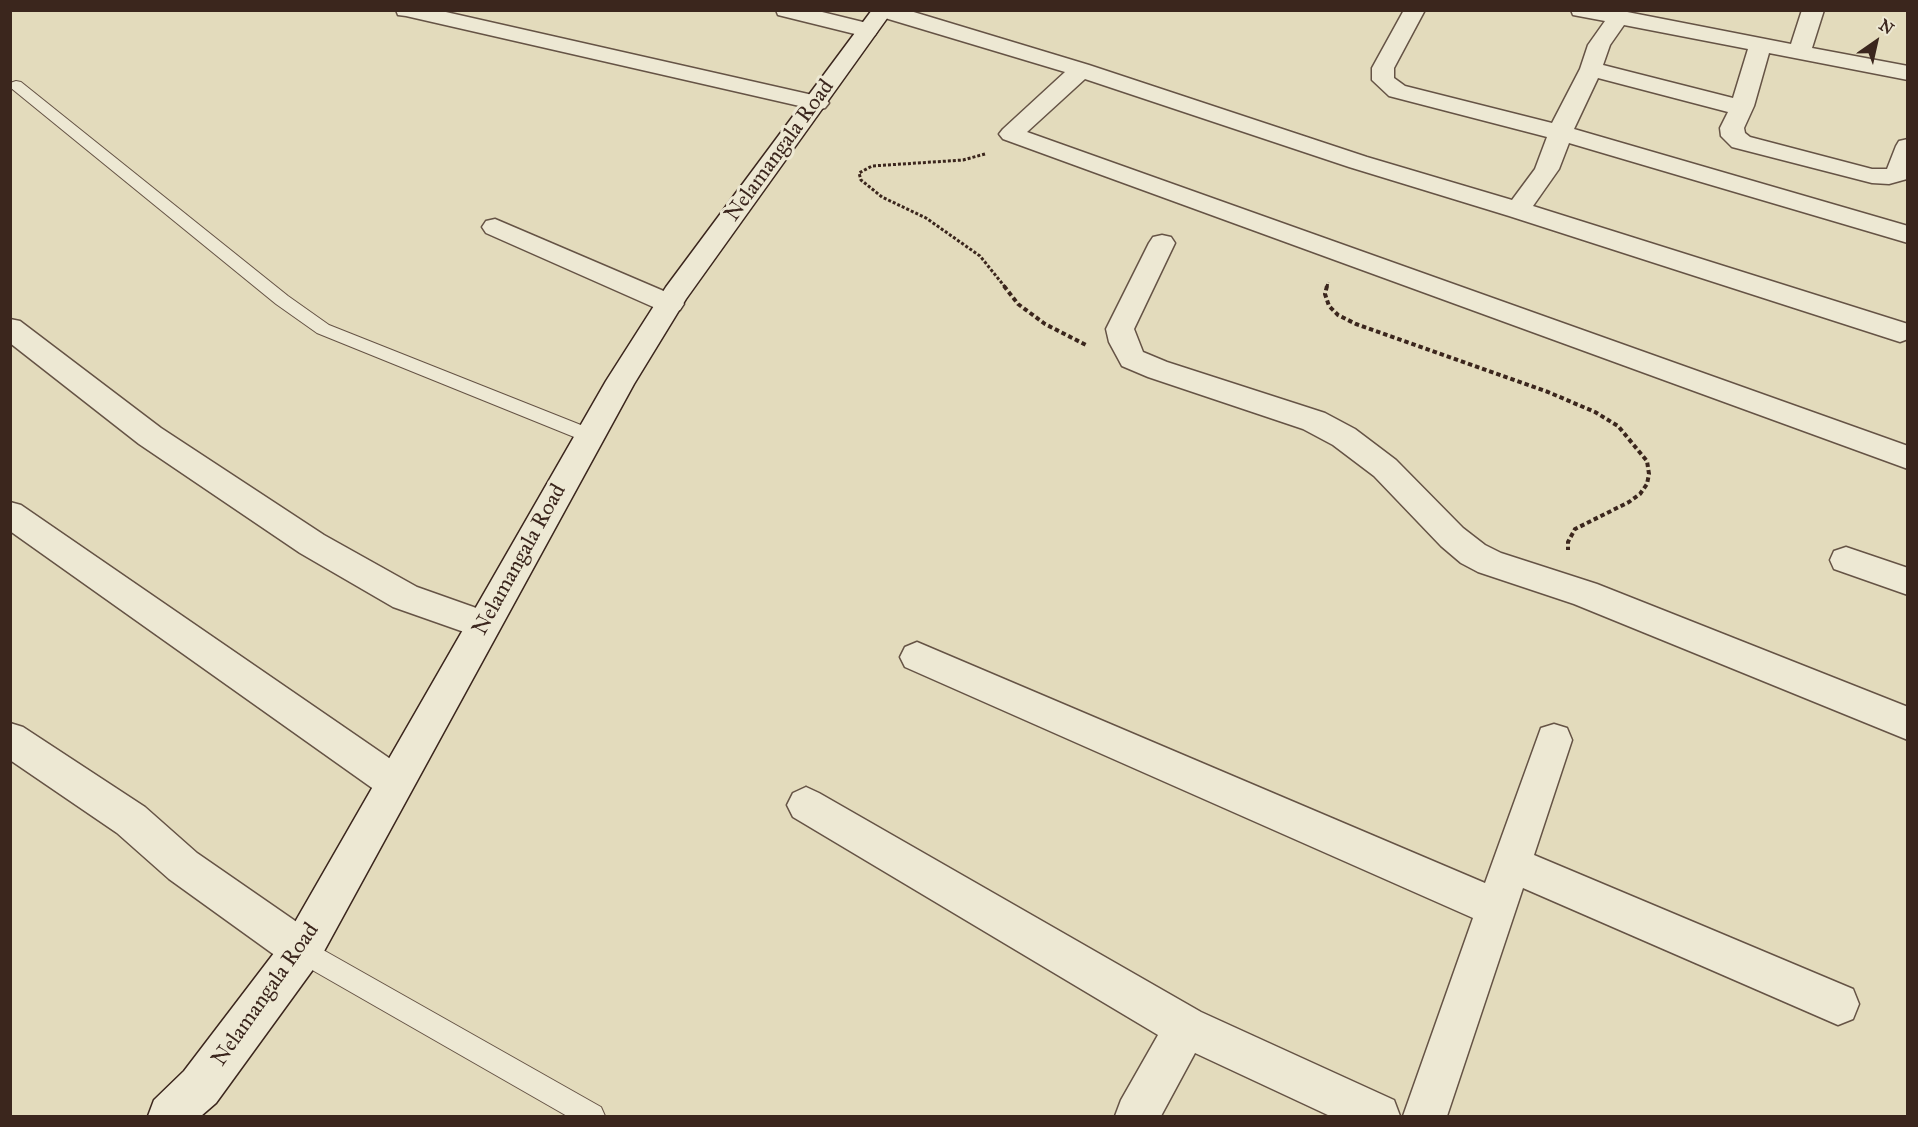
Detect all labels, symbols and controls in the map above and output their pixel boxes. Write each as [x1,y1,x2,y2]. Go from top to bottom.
north arrow [1846,12,1906,72]
text: N [1875,15,1897,38]
street label: Nelamangala Road [720,75,840,227]
street label: Nelamangala Road [468,480,572,640]
street label: Nelamangala Road [207,918,325,1072]

